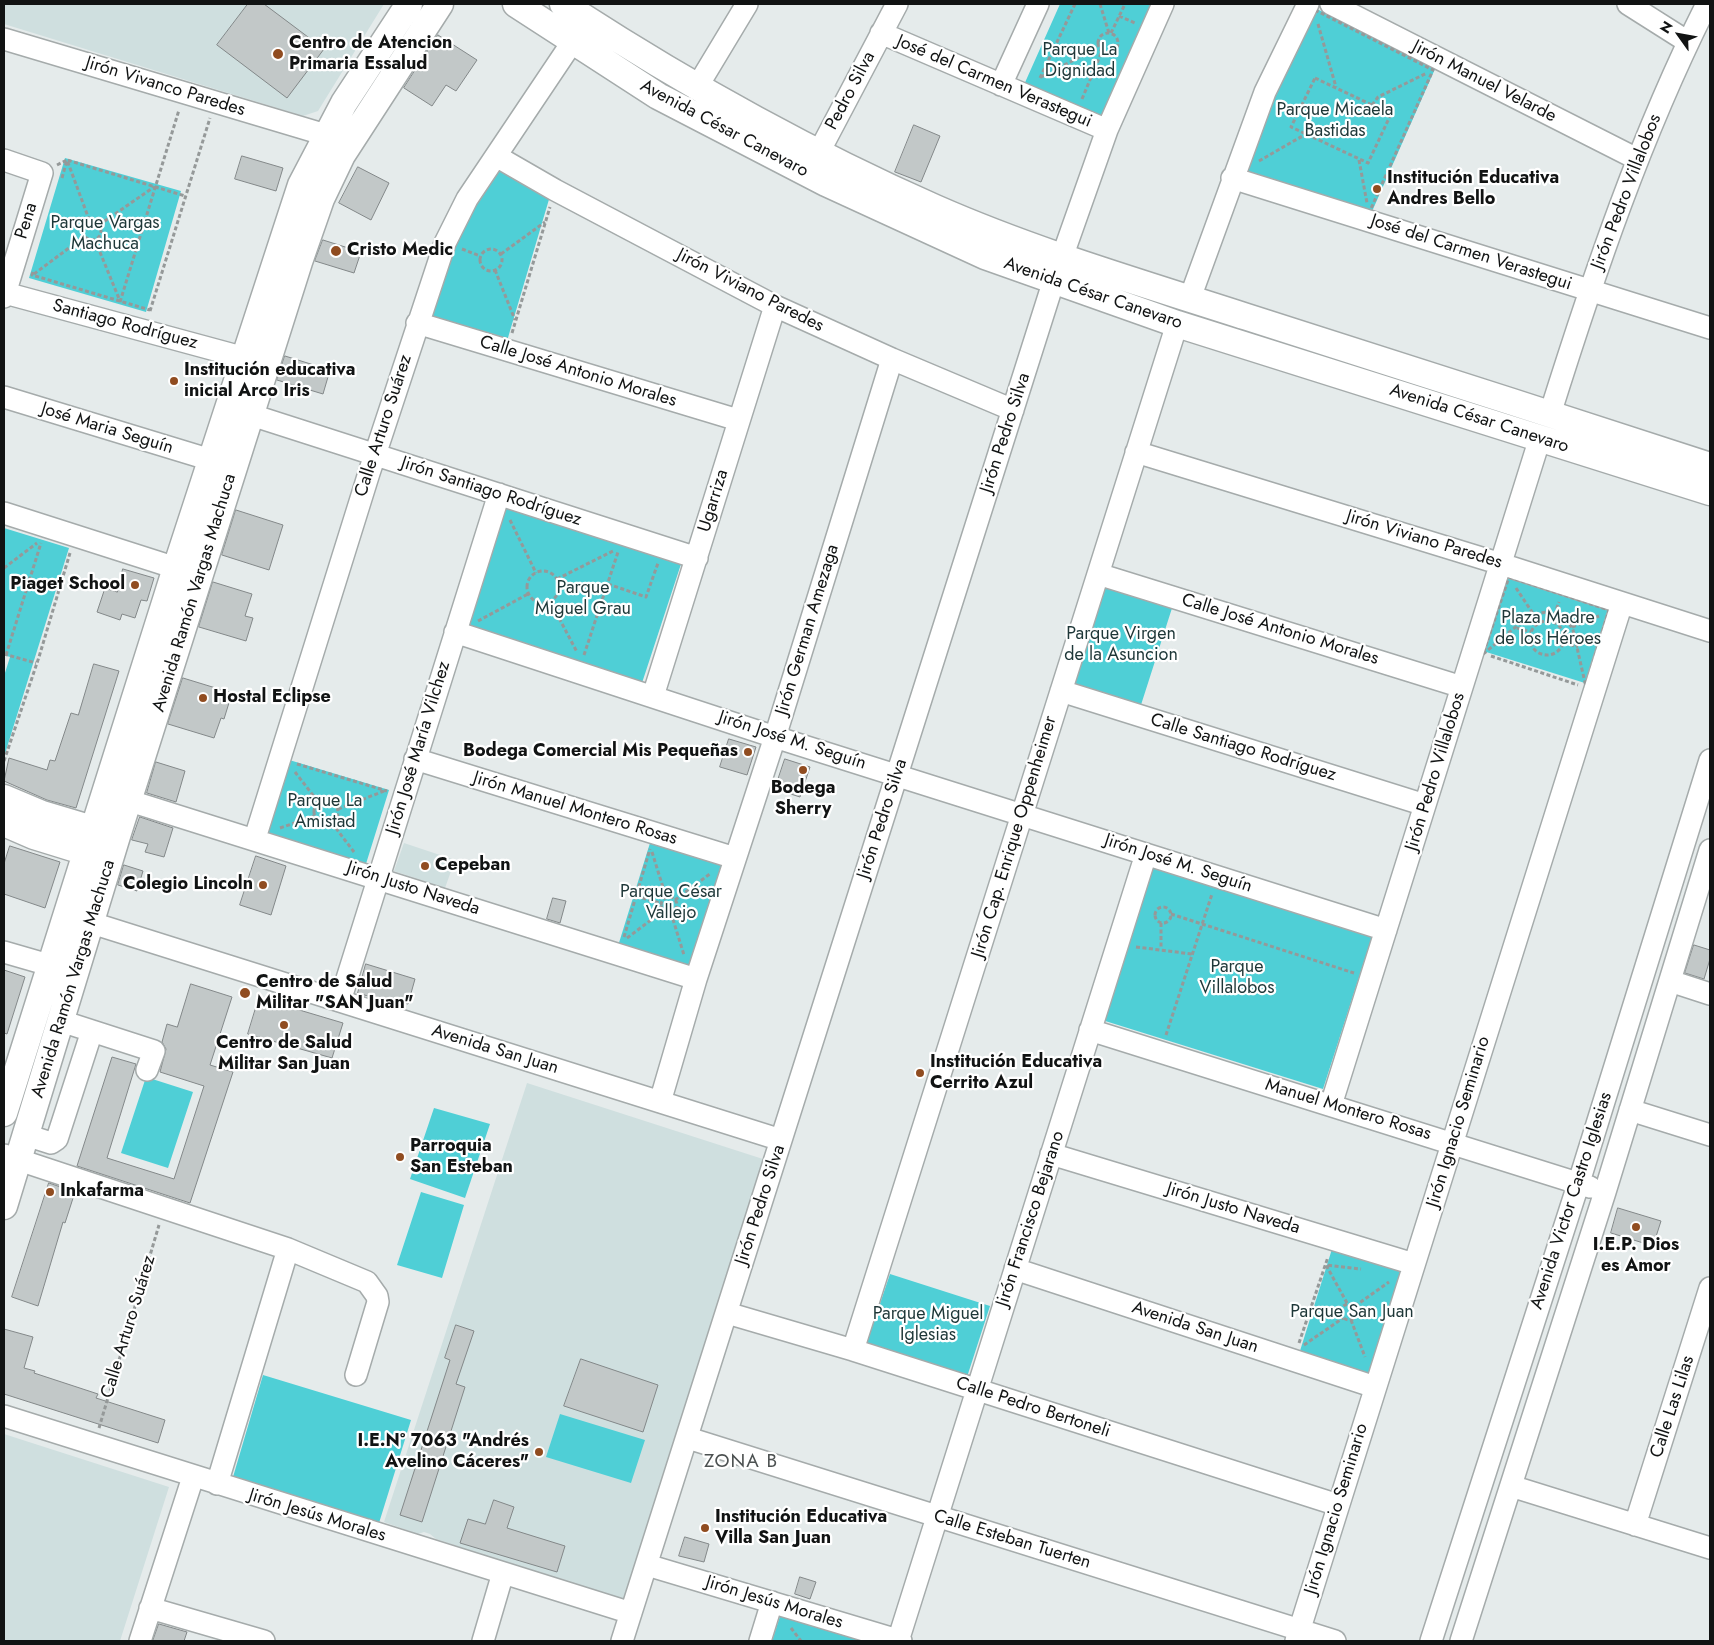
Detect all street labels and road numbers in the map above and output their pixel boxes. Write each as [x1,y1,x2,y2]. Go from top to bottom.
street label: José del Carmen Verastegui [893,31,1095,133]
street label: Jirón Manuel Velarde [1408,36,1560,128]
street label: Pedro Silva [821,48,881,134]
street label: Jirón Vivanco Paredes [82,52,248,122]
street label: Avenida César Canevaro [636,76,812,182]
street label: Jirón Pedro Villalobos [1587,111,1667,273]
street label: Pena [11,200,43,242]
street label: José del Carmen Verastegui [1368,210,1574,296]
street label: Jirón Viviano Paredes [673,245,827,337]
street label: Avenida César Canevaro [1001,253,1185,335]
street label: Santiago Rodríguez [50,295,200,355]
street label: Calle José Antonio Morales [477,332,679,412]
street label: Calle Arturo Suárez [351,352,417,500]
street label: Jirón Pedro Silva [976,370,1036,496]
street label: Avenida César Canevaro [1387,380,1571,458]
street label: José Maria Seguín [38,399,176,459]
street label: Jirón Santiago Rodríguez [398,453,584,531]
street label: Ugarriza [694,467,734,535]
street label: Avenida Ramón Vargas Machuca [148,471,242,715]
street label: Jirón Viviano Paredes [1343,506,1505,574]
street label: Jirón German Amezaga [772,542,844,718]
street label: Calle José Antonio Morales [1179,590,1381,670]
street label: Jirón José María Vilchez [382,659,456,837]
street label: Jirón Pedro Villalobos [1402,690,1470,854]
street label: Jirón José M. Seguín [715,707,869,775]
street label: Calle Santiago Rodríguez [1148,709,1338,787]
street label: Jirón Cap. Enrique Oppenheimer [968,714,1062,960]
street label: Jirón Pedro Silva [853,756,913,882]
street label: Jirón Manuel Montero Rosas [470,768,680,850]
street label: Jirón José M. Seguín [1101,830,1255,898]
street label: Avenida Ramón Vargas Machuca [27,857,121,1101]
street label: Jirón Justo Naveda [344,857,482,921]
street label: Avenida San Juan [429,1020,561,1080]
street label: Jirón Ignacio Seminario [1423,1034,1495,1210]
street label: Manuel Montero Rosas [1262,1074,1434,1146]
street label: Avenida Victor Castro Iglesias [1527,1090,1617,1312]
street label: Jirón Francisco Bejarano [992,1128,1070,1310]
street label: Jirón Pedro Silva [731,1142,791,1268]
street label: Jirón Justo Naveda [1164,1178,1302,1240]
street label: Calle Arturo Suárez [97,1253,161,1401]
street label: Avenida San Juan [1129,1297,1261,1359]
street label: Calle Las Lilas [1646,1353,1700,1461]
street label: Calle Pedro Bertoneli [953,1373,1113,1443]
street label: Jirón Ignacio Seminario [1301,1421,1373,1597]
street label: Jirón Jesús Morales [246,1485,388,1547]
street label: Calle Esteban Tuerten [931,1506,1093,1574]
street label: Jirón Jesús Morales [703,1572,845,1634]

